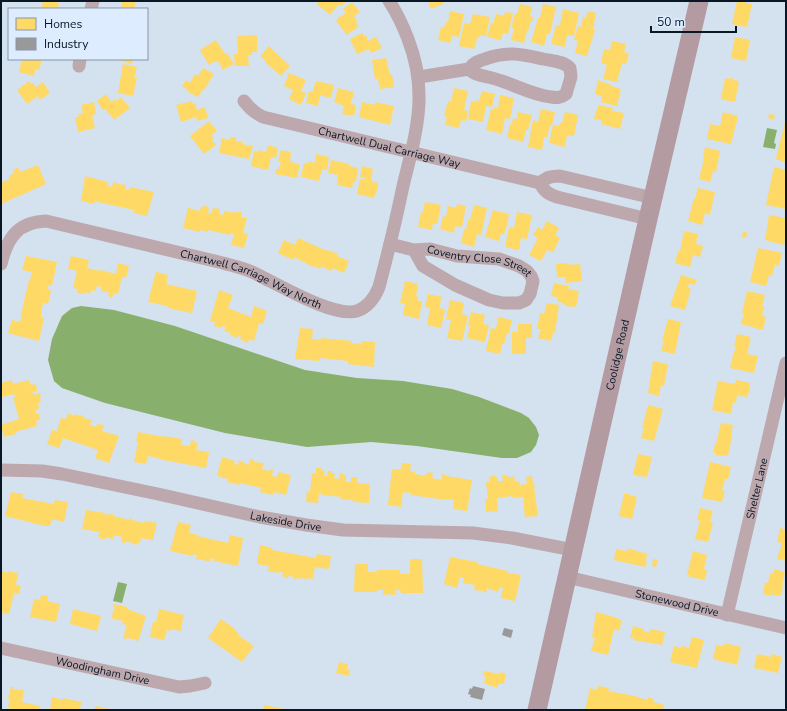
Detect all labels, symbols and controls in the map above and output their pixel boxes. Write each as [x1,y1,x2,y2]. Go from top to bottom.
legend [8,8,148,60]
scale bar [651,8,736,34]
text: 50 m [657,14,685,30]
text: Homes [44,16,82,32]
text: Industry [44,36,89,52]
street label: Chartwell Dual Carriage Way [317,123,462,171]
street label: Coventry Close Street [425,241,536,279]
street label: Chartwell Carriage Way North [179,246,324,312]
street label: Coolidge Road [602,318,633,392]
street label: Shelter Lane [742,456,771,521]
street label: Lakeside Drive [249,507,323,535]
street label: Stonewood Drive [634,586,721,620]
street label: Woodingham Drive [54,653,151,688]

